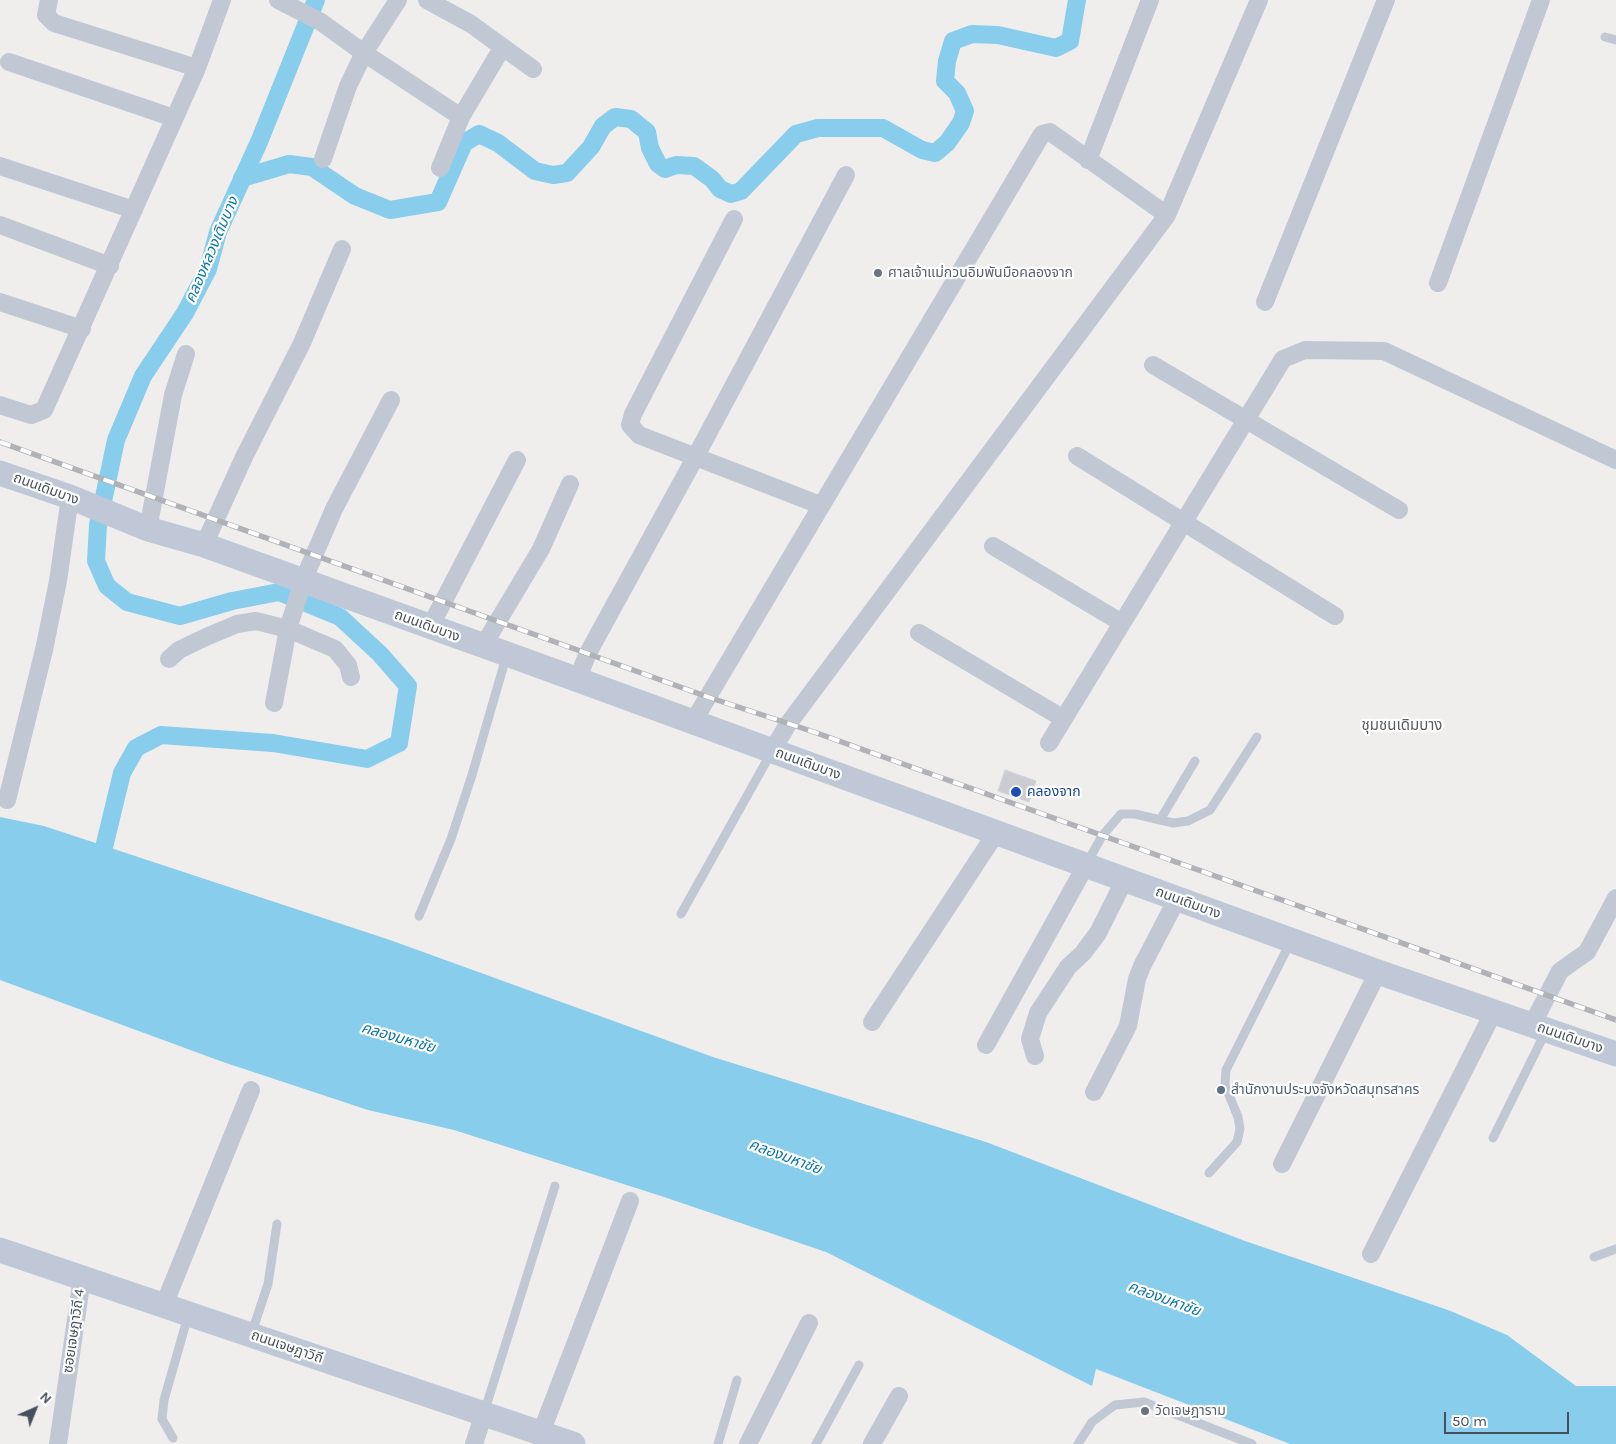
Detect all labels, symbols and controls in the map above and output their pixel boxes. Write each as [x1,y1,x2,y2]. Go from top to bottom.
water label: คลองหลวงเดิมบาง [182,194,242,306]
place label: ศาลเจ้าแม่กวนอิมพันมือคลองจาก [888,265,1073,281]
marker: ศาลเจ้าแม่กวนอิมพันมือคลองจาก [872,267,884,279]
street label: ถนนเดิมบาง [11,469,81,509]
street label: ถนนเดิมบาง [392,606,462,646]
district label: ชุมชนเดิมบาง [1362,717,1442,735]
street label: ถนนเดิมบาง [773,744,843,784]
place label: คลองจาก [1027,784,1081,800]
marker: คลองจาก [1009,785,1023,799]
street label: ถนนเดิมบาง [1153,883,1223,923]
water label: คลองมหาชัย [359,1019,437,1057]
street label: ถนนเดิมบาง [1535,1019,1605,1057]
place label: สำนักงานประมงจังหวัดสมุทรสาคร [1231,1082,1419,1098]
marker: สำนักงานประมงจังหวัดสมุทรสาคร [1215,1084,1227,1096]
water label: คลองมหาชัย [746,1136,824,1178]
water label: คลองมหาชัย [1125,1278,1203,1320]
street label: ซอยเจษฎาวิถี 4 [60,1288,88,1374]
street label: ถนนเจษฎาวิถี [249,1327,325,1367]
north arrow [10,1384,60,1434]
text: N [36,1388,55,1407]
scale bar [1446,1402,1571,1434]
place label: วัดเจษฎาราม [1155,1403,1226,1419]
marker: วัดเจษฎาราม [1139,1405,1151,1417]
text: 50 m [1452,1412,1487,1430]

